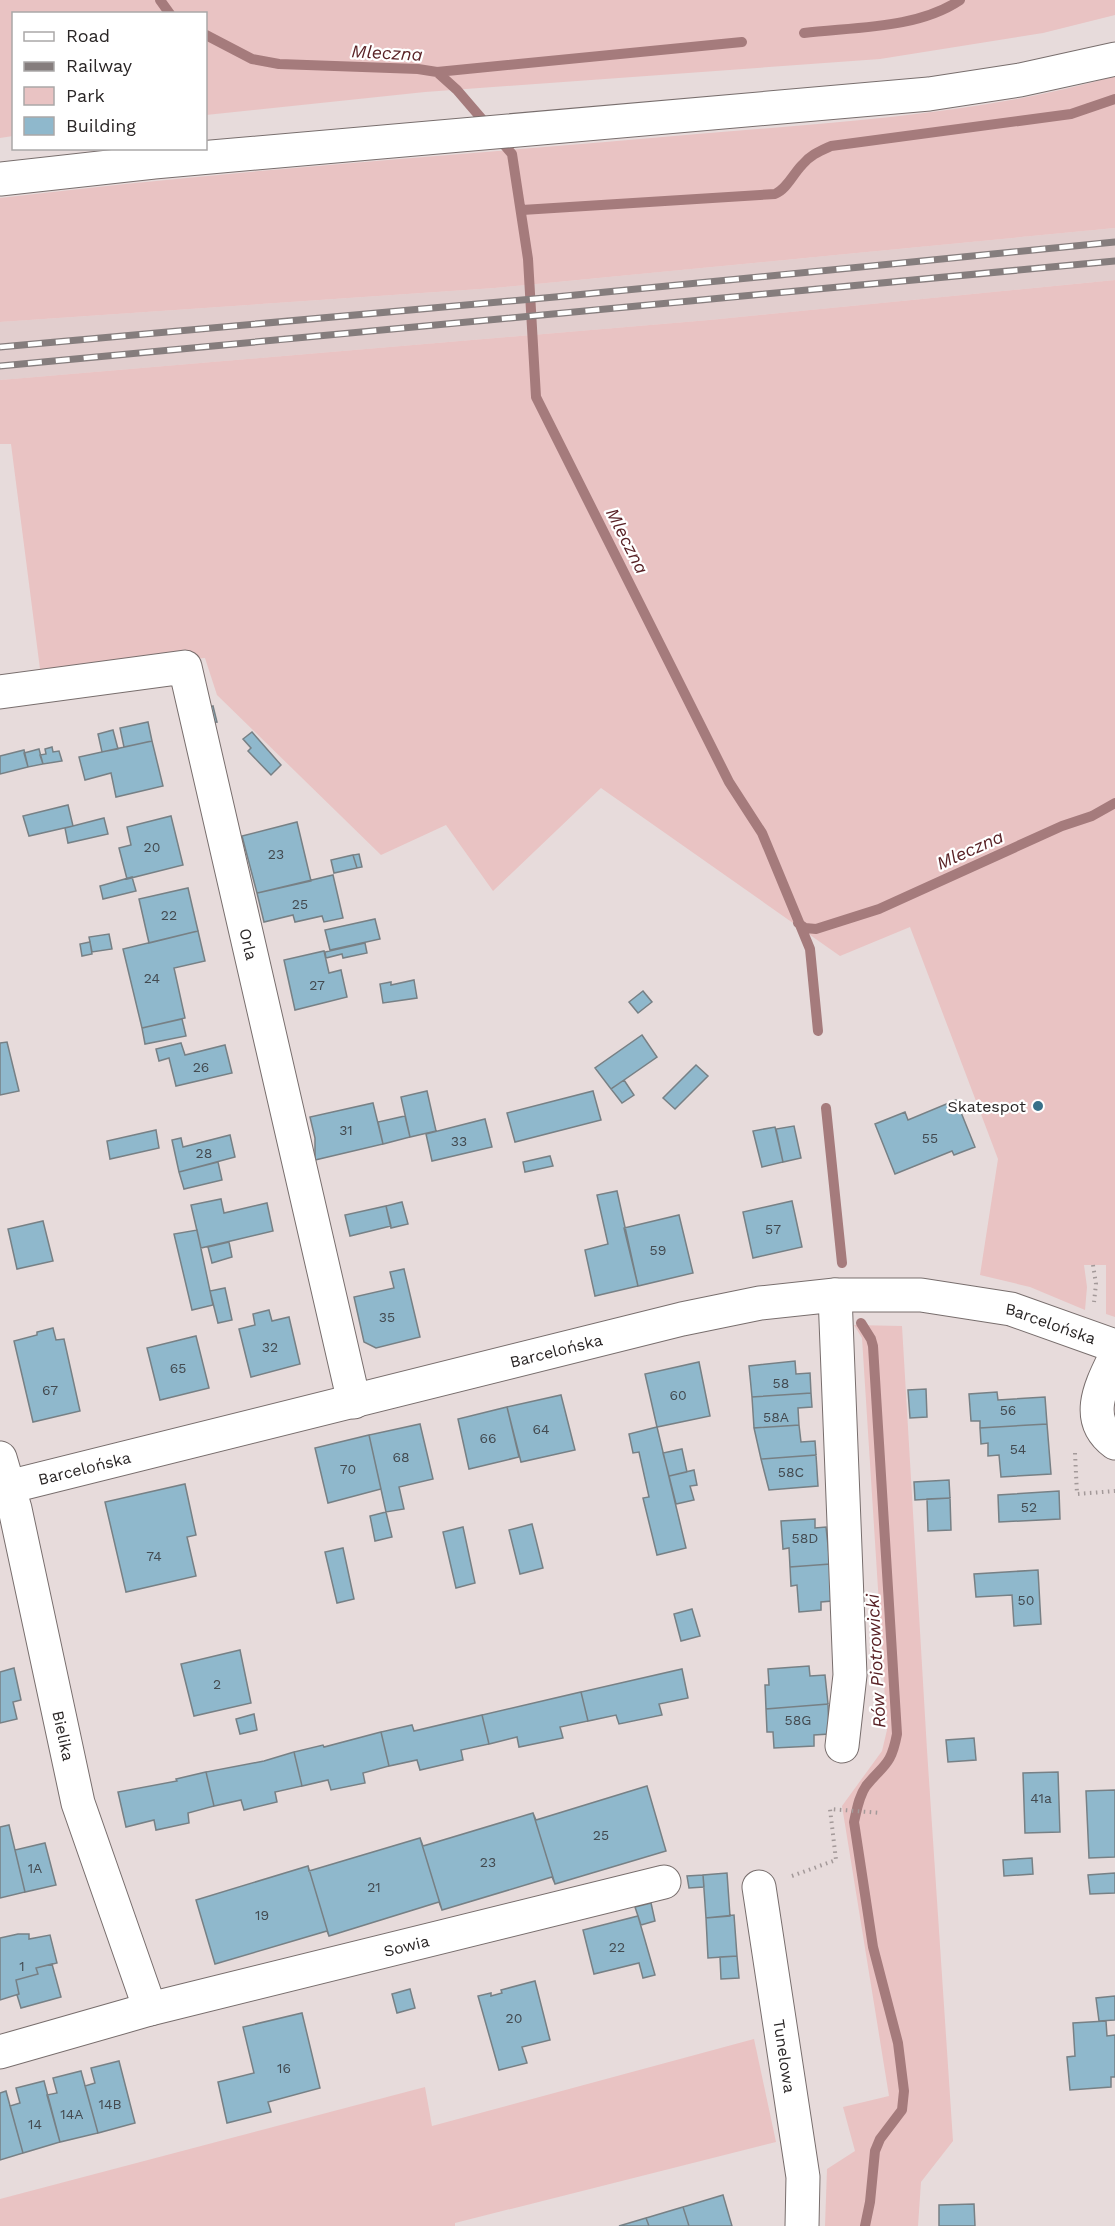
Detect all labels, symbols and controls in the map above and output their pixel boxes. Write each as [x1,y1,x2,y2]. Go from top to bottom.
legend [12,12,207,150]
text: Road [66,25,110,46]
water label: Mleczna [351,40,423,65]
text: Railway [66,55,133,76]
text: Park [66,85,105,106]
text: Building [66,115,136,136]
water label: Mleczna [602,504,653,577]
water label: Mleczna [933,825,1007,874]
house number: 20 [144,839,160,855]
house number: 23 [268,846,284,862]
house number: 25 [292,896,308,912]
house number: 22 [161,907,177,923]
street label: Orla [235,926,261,962]
house number: 24 [144,970,160,986]
house number: 27 [309,977,325,993]
house number: 26 [193,1059,209,1075]
place label: Skatespot [948,1097,1026,1116]
marker: Skatespot [1031,1099,1045,1113]
house number: 31 [339,1122,353,1138]
house number: 55 [922,1130,938,1146]
house number: 33 [451,1133,467,1149]
house number: 28 [196,1145,212,1161]
house number: 57 [765,1221,781,1237]
house number: 59 [650,1242,666,1258]
street label: Barcelońska [1004,1299,1098,1348]
house number: 35 [379,1309,395,1325]
street label: Barcelońska [508,1330,604,1372]
house number: 32 [262,1339,278,1355]
house number: 65 [170,1360,186,1376]
house number: 58 [773,1375,789,1391]
house number: 67 [42,1382,58,1398]
house number: 60 [669,1387,687,1403]
house number: 56 [1000,1402,1016,1418]
house number: 58A [763,1409,789,1425]
house number: 64 [532,1421,550,1437]
house number: 66 [479,1430,497,1446]
house number: 54 [1010,1441,1026,1457]
street label: Barcelońska [36,1448,133,1489]
house number: 68 [392,1449,410,1465]
house number: 70 [340,1461,356,1477]
house number: 58C [778,1464,804,1480]
house number: 52 [1021,1499,1037,1515]
house number: 58D [792,1530,818,1546]
house number: 74 [146,1548,162,1564]
water label: Rów Piotrowicki [861,1592,890,1729]
house number: 50 [1018,1592,1034,1608]
house number: 2 [213,1676,221,1692]
street label: Bielika [48,1709,78,1763]
house number: 58G [785,1712,811,1728]
house number: 41a [1030,1790,1052,1806]
house number: 25 [593,1827,609,1843]
house number: 23 [480,1854,496,1870]
house number: 1A [28,1860,42,1876]
house number: 21 [367,1879,381,1895]
house number: 19 [255,1907,269,1923]
street label: Sowia [382,1931,431,1961]
house number: 22 [609,1939,625,1955]
house number: 1 [19,1958,25,1974]
house number: 20 [506,2010,522,2026]
street label: Tunelowa [769,2018,799,2094]
house number: 16 [277,2060,291,2076]
house number: 14B [98,2096,122,2112]
house number: 14A [60,2106,84,2122]
house number: 14 [28,2116,42,2132]

